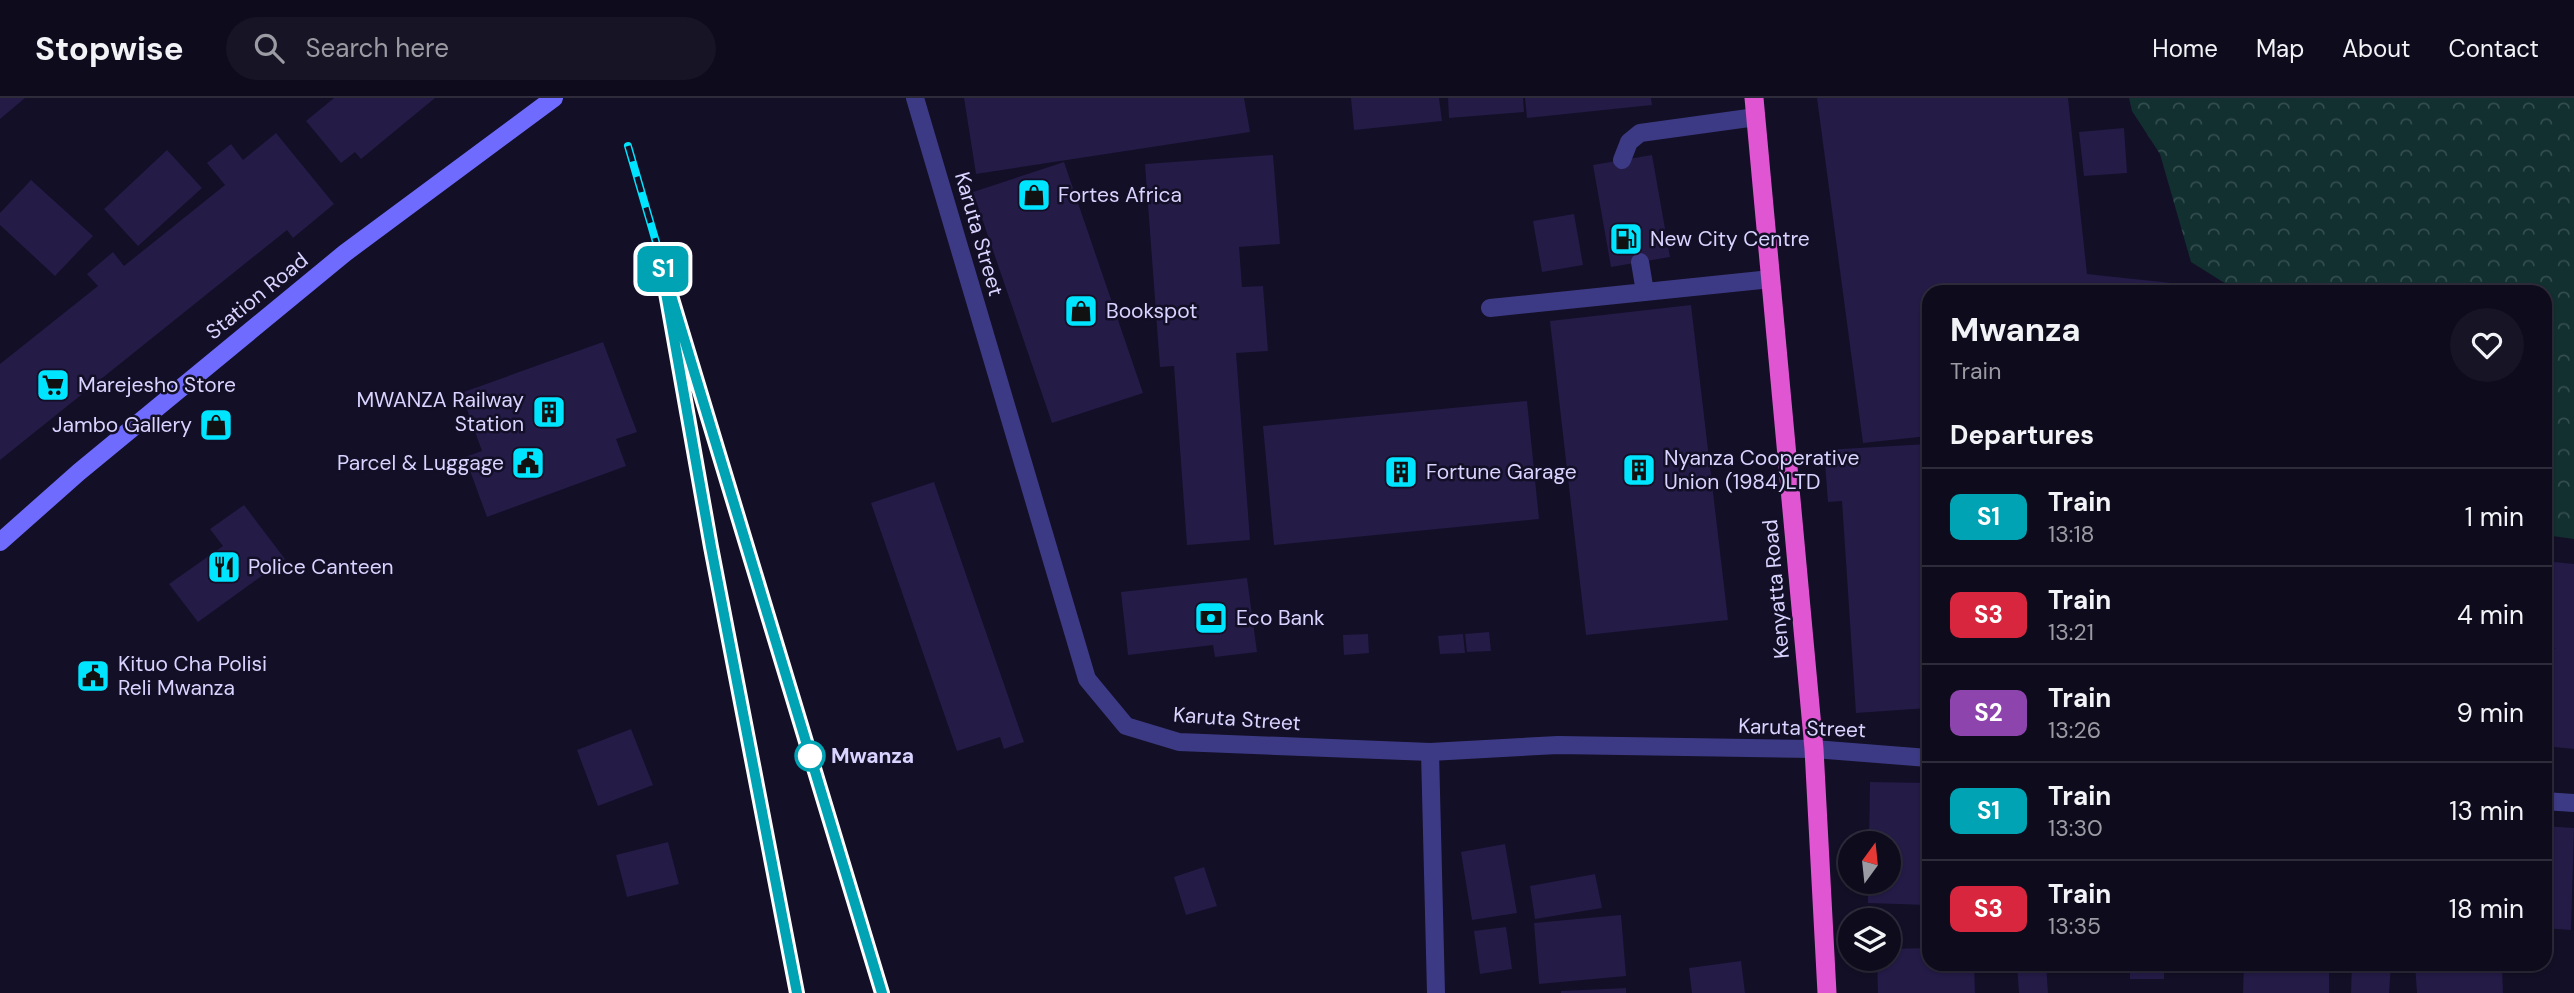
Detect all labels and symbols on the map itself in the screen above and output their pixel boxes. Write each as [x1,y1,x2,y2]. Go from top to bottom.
street label: Karuta Street [948,169,1010,299]
shop icon: Fortes Africa [1015,176,1053,214]
place label: Fortes Africa [1058,181,1182,209]
fuel station icon: New City Centre [1607,220,1645,258]
place label: New City Centre [1650,225,1810,253]
street label: Station Road [200,246,314,346]
line badge: S1 [632,246,694,292]
shop icon: Bookspot [1062,292,1100,330]
place label: Bookspot [1106,297,1198,325]
supermarket icon: Marejesho Store [34,366,72,404]
place label: Marejesho Store [78,371,236,399]
place label: MWANZA Railway Station [356,386,524,438]
building icon: MWANZA Railway Station [530,393,568,431]
shop icon: Jambo Gallery [197,406,235,444]
place label: Jambo Gallery [52,411,192,439]
public building icon: Parcel & Luggage [509,444,547,482]
place label: Nyanza Cooperative Union (1984)LTD [1664,444,1859,496]
place label: Parcel & Luggage [337,449,504,477]
building icon: Nyanza Cooperative Union (1984)LTD [1620,451,1658,489]
building icon: Fortune Garage [1382,453,1420,491]
place label: Fortune Garage [1426,458,1577,486]
street label: Kenyatta Road [1756,518,1796,660]
restaurant icon: Police Canteen [205,548,243,586]
place label: Police Canteen [248,553,394,581]
bank icon: Eco Bank [1192,599,1230,637]
place label: Eco Bank [1236,604,1325,632]
place label: Kituo Cha Polisi Reli Mwanza [118,650,267,702]
public building icon: Kituo Cha Polisi Reli Mwanza [74,657,112,695]
street label: Karuta Street [1172,701,1302,737]
street label: Karuta Street [1738,712,1866,744]
marker: Mwanza [795,741,825,771]
place label: Mwanza [831,742,914,770]
north arrow [1838,831,1900,894]

